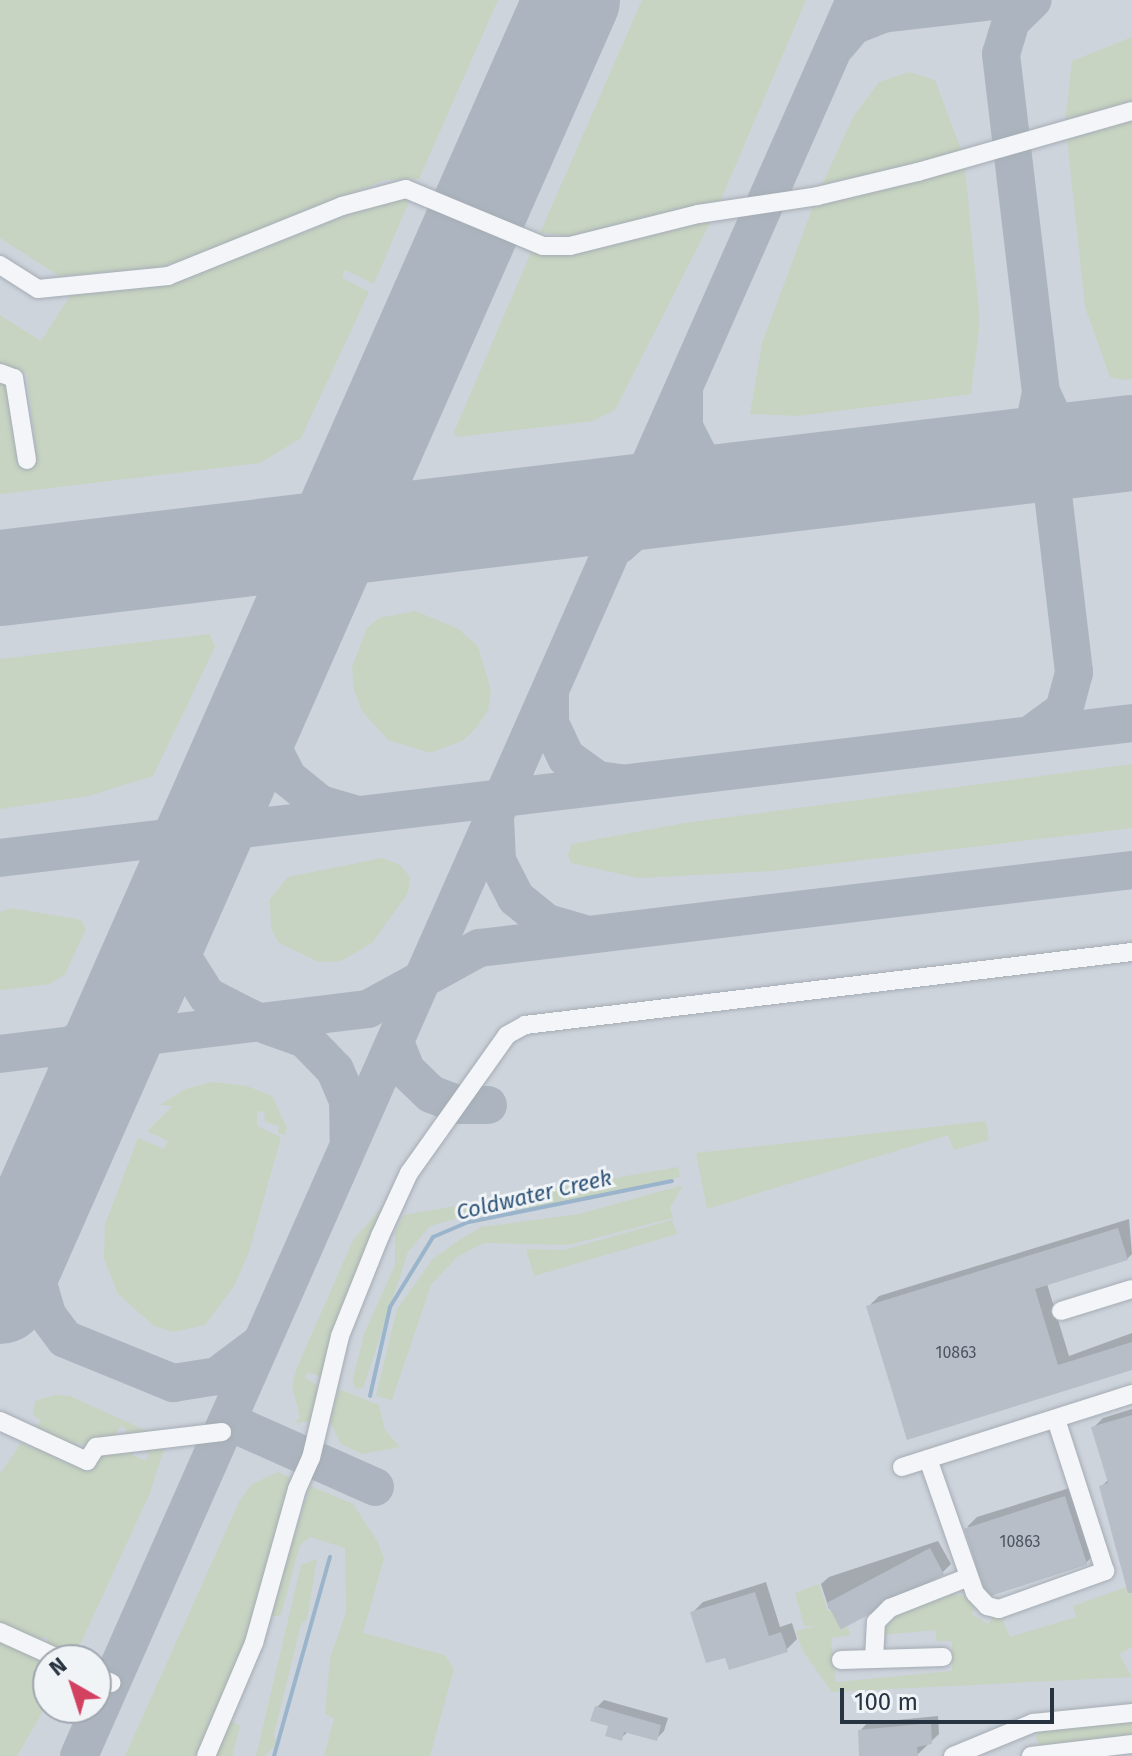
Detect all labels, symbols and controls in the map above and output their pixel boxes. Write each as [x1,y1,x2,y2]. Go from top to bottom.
water label: Coldwater Creek [454,1164,614,1226]
house number: 10863 [935,1343,977,1363]
house number: 10863 [999,1532,1041,1552]
north arrow [32,1644,112,1724]
text: N [44,1651,72,1682]
scale bar [844,1672,1058,1722]
text: 100 m [854,1688,918,1716]

